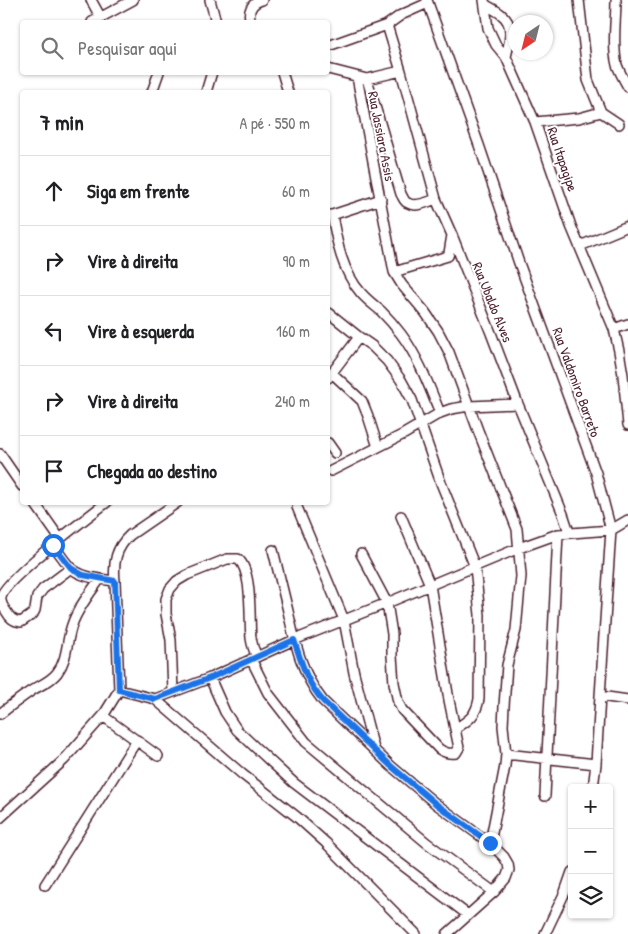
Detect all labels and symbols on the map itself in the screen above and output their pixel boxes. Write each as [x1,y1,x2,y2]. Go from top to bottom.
north arrow [508,15,553,60]
street label: Rua Jassiara Assis [364,90,400,182]
street label: Rua Itapagipe [542,124,583,194]
street label: Rua Ubaldo Alves [468,259,518,345]
street label: Rua Valdomiro Barreto [548,325,606,440]
route start [42,534,65,557]
route end [479,832,502,855]

